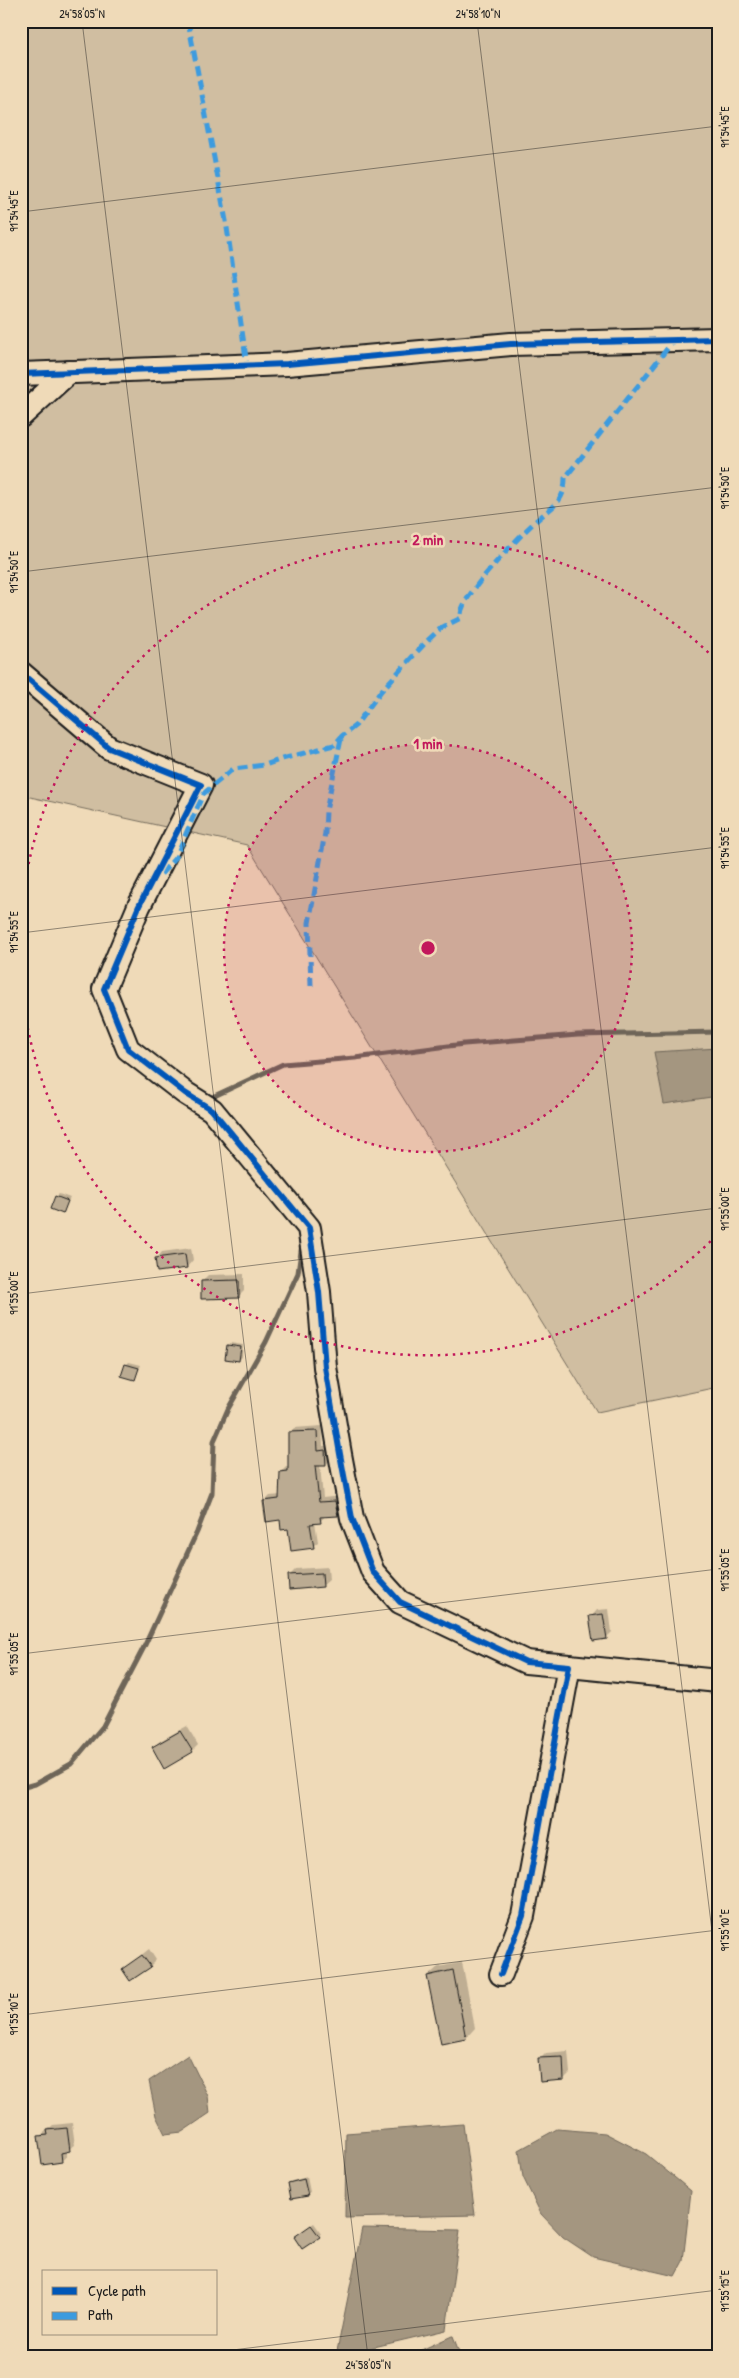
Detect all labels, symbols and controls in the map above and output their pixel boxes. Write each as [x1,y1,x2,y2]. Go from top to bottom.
text: 24°58'05"N [59,5,105,22]
text: 24°58'10"N [456,5,500,22]
text: 91°54'45"E [716,106,733,148]
text: 91°54'45"E [5,190,22,232]
text: 91°54'50"E [716,466,733,509]
text: 2 min [413,529,444,550]
text: 91°54'50"E [5,550,22,593]
text: 1 min [413,733,443,754]
text: 91°54'55"E [716,826,733,869]
text: 91°54'55"E [5,910,22,953]
centre of rings [419,939,437,957]
text: 91°55'00"E [716,1187,733,1231]
text: 91°55'00"E [5,1271,22,1315]
text: 91°55'05"E [716,1548,733,1592]
text: 91°55'05"E [5,1632,22,1676]
text: 91°55'10"E [716,1908,733,1951]
text: 91°55'10"E [5,1992,22,2035]
text: 91°55'15"E [716,2269,733,2312]
legend [42,2270,218,2336]
text: Cycle path [88,2280,146,2301]
text: Path [88,2304,113,2325]
text: 24°58'05"N [345,2356,391,2373]

